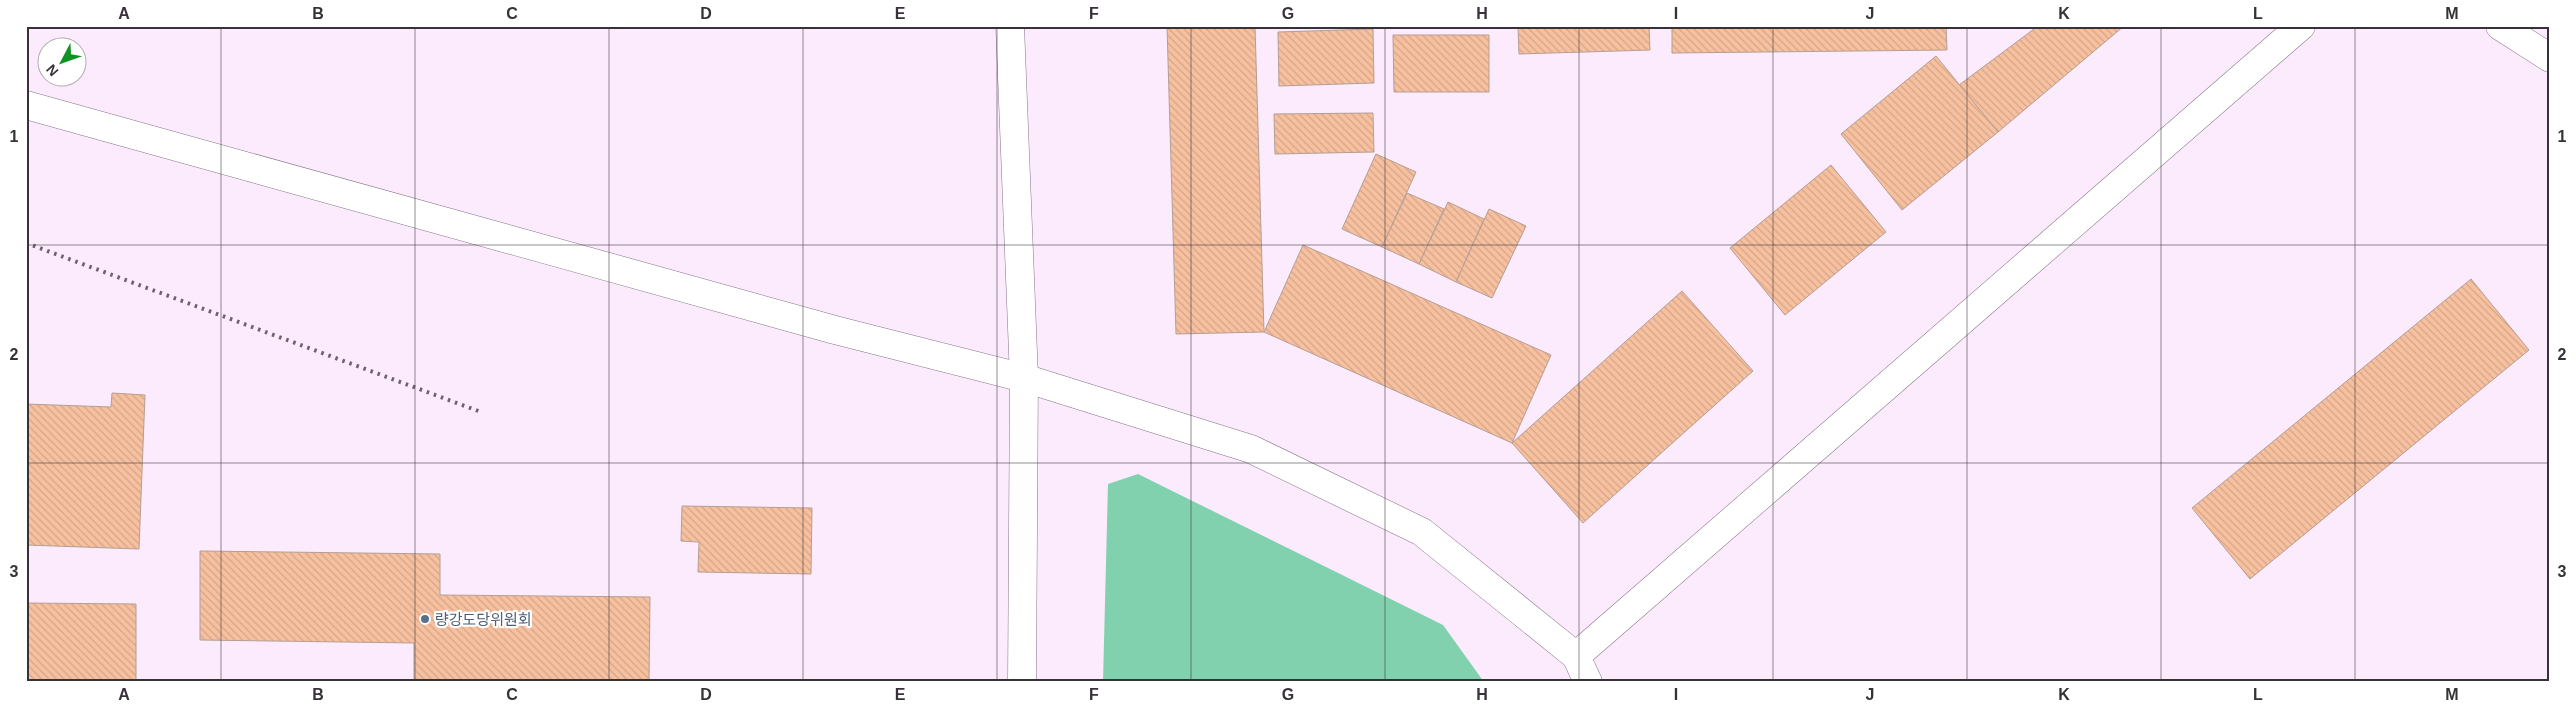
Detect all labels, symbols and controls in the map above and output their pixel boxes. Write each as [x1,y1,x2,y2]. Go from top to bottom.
text: A [118,5,130,22]
text: B [312,5,324,22]
text: C [506,5,518,22]
text: D [700,5,712,22]
text: E [895,5,906,22]
text: F [1089,5,1099,22]
text: G [1282,5,1294,22]
text: H [1476,5,1488,22]
text: I [1674,5,1678,22]
text: J [1866,5,1874,22]
text: K [2058,5,2070,22]
text: L [2253,5,2263,22]
text: M [2445,5,2459,22]
north arrow [38,38,88,88]
text: N [43,61,62,80]
text: 1 [10,128,19,145]
text: 1 [2558,128,2567,145]
text: 2 [10,346,19,363]
text: 2 [2558,346,2567,363]
text: 3 [10,563,19,580]
text: 3 [2558,563,2567,580]
place label: 량강도당위원회 [435,611,532,628]
marker: 량강도당위원회 [419,613,431,625]
text: A [118,686,130,703]
text: B [312,686,324,703]
text: C [506,686,518,703]
text: D [700,686,712,703]
text: E [895,686,906,703]
text: F [1089,686,1099,703]
text: G [1282,686,1294,703]
text: H [1476,686,1488,703]
text: I [1674,686,1678,703]
text: J [1866,686,1874,703]
text: K [2058,686,2070,703]
text: L [2253,686,2263,703]
text: M [2445,686,2459,703]

